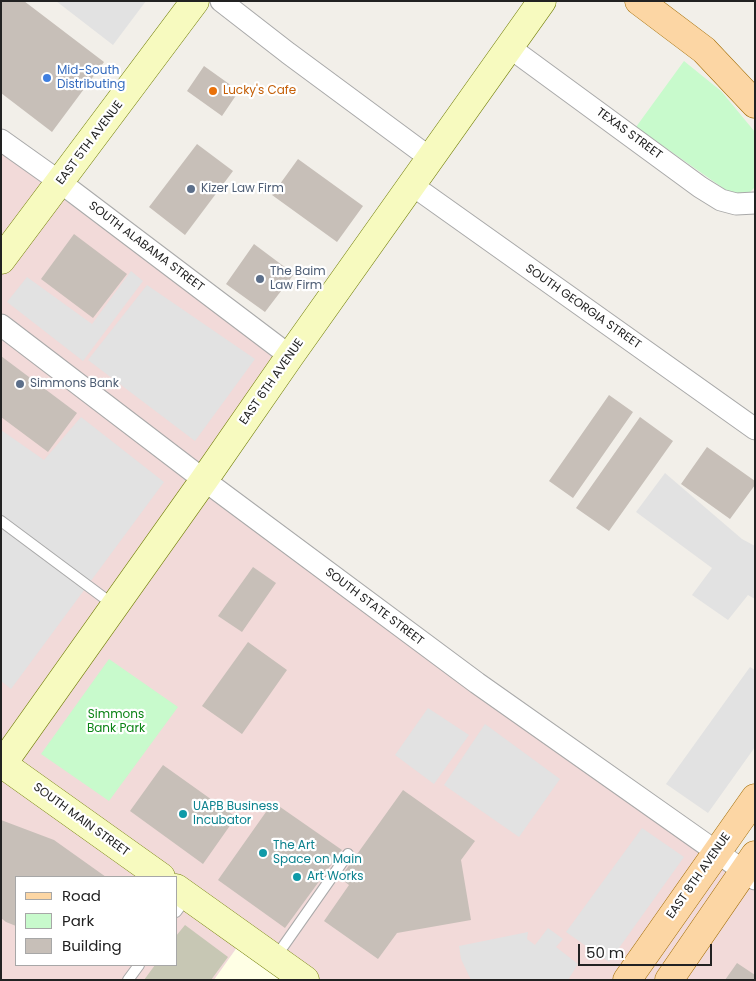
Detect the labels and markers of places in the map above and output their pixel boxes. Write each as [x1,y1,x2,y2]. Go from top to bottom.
place label: Mid-South Distributing [57,64,125,92]
marker: Mid-South Distributing [41,72,53,84]
place label: Lucky's Cafe [223,84,296,98]
marker: Lucky's Cafe [207,85,219,97]
place label: Kizer Law Firm [201,182,284,196]
marker: Kizer Law Firm [185,183,197,195]
place label: The Baim Law Firm [270,265,326,293]
marker: The Baim Law Firm [254,273,266,285]
place label: Simmons Bank [30,377,119,391]
marker: Simmons Bank [14,378,26,390]
place label: UAPB Business Incubator [193,800,279,828]
marker: UAPB Business Incubator [177,808,189,820]
place label: The Art Space on Main [273,839,362,867]
marker: The Art Space on Main [257,847,269,859]
place label: Art Works [307,870,363,884]
marker: Art Works [291,871,303,883]

